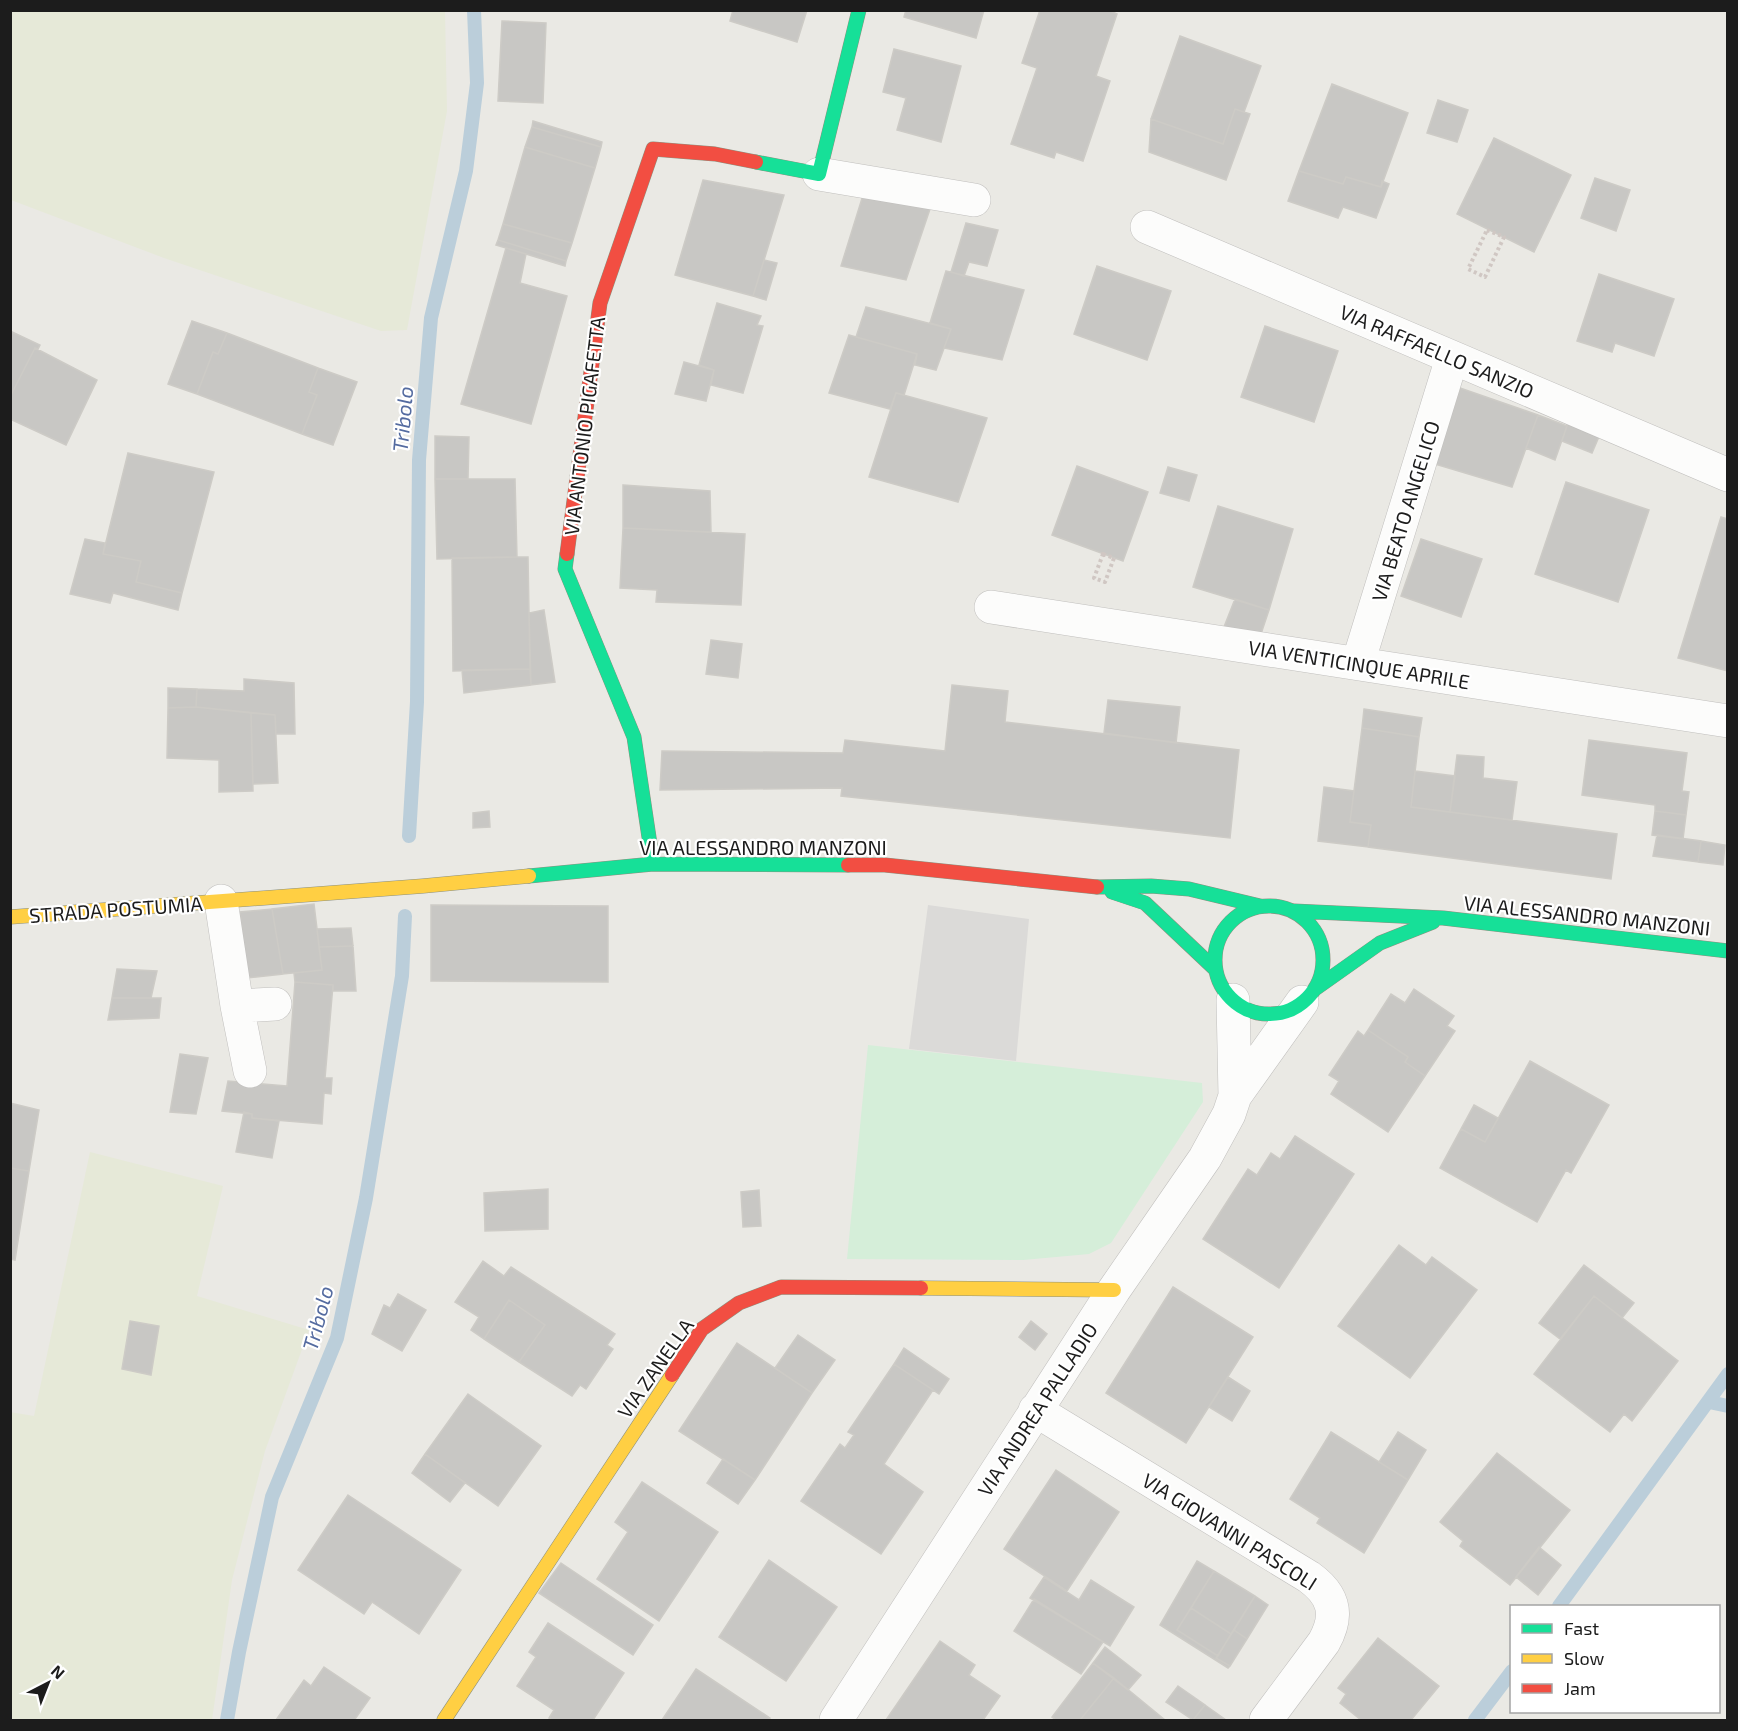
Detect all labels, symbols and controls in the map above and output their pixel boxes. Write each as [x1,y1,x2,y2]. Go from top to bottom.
street label: VIA RAFFAELLO SANZIO [1336,299,1538,403]
street label: VIA ANTONIO PIGAFETTA [559,315,609,537]
water label: Tribolo [387,385,417,453]
street label: VIA BEATO ANGELICO [1366,418,1444,604]
street label: VIA VENTICINQUE APRILE [1247,635,1471,693]
street label: VIA ALESSANDRO MANZONI [639,835,887,859]
street label: VIA ALESSANDRO MANZONI [1463,890,1711,940]
street label: STRADA POSTUMIA [28,891,204,927]
water label: Tribolo [296,1283,338,1353]
street label: VIA ZANELLA [612,1313,698,1422]
street label: VIA ANDREA PALLADIO [972,1318,1102,1500]
street label: VIA GIOVANNI PASCOLI [1138,1467,1322,1595]
legend [1510,1605,1720,1713]
text: Fast [1564,1617,1599,1639]
text: Slow [1564,1647,1605,1669]
north arrow [18,1653,78,1713]
text: N [48,1661,69,1682]
text: Jam [1564,1677,1596,1699]

